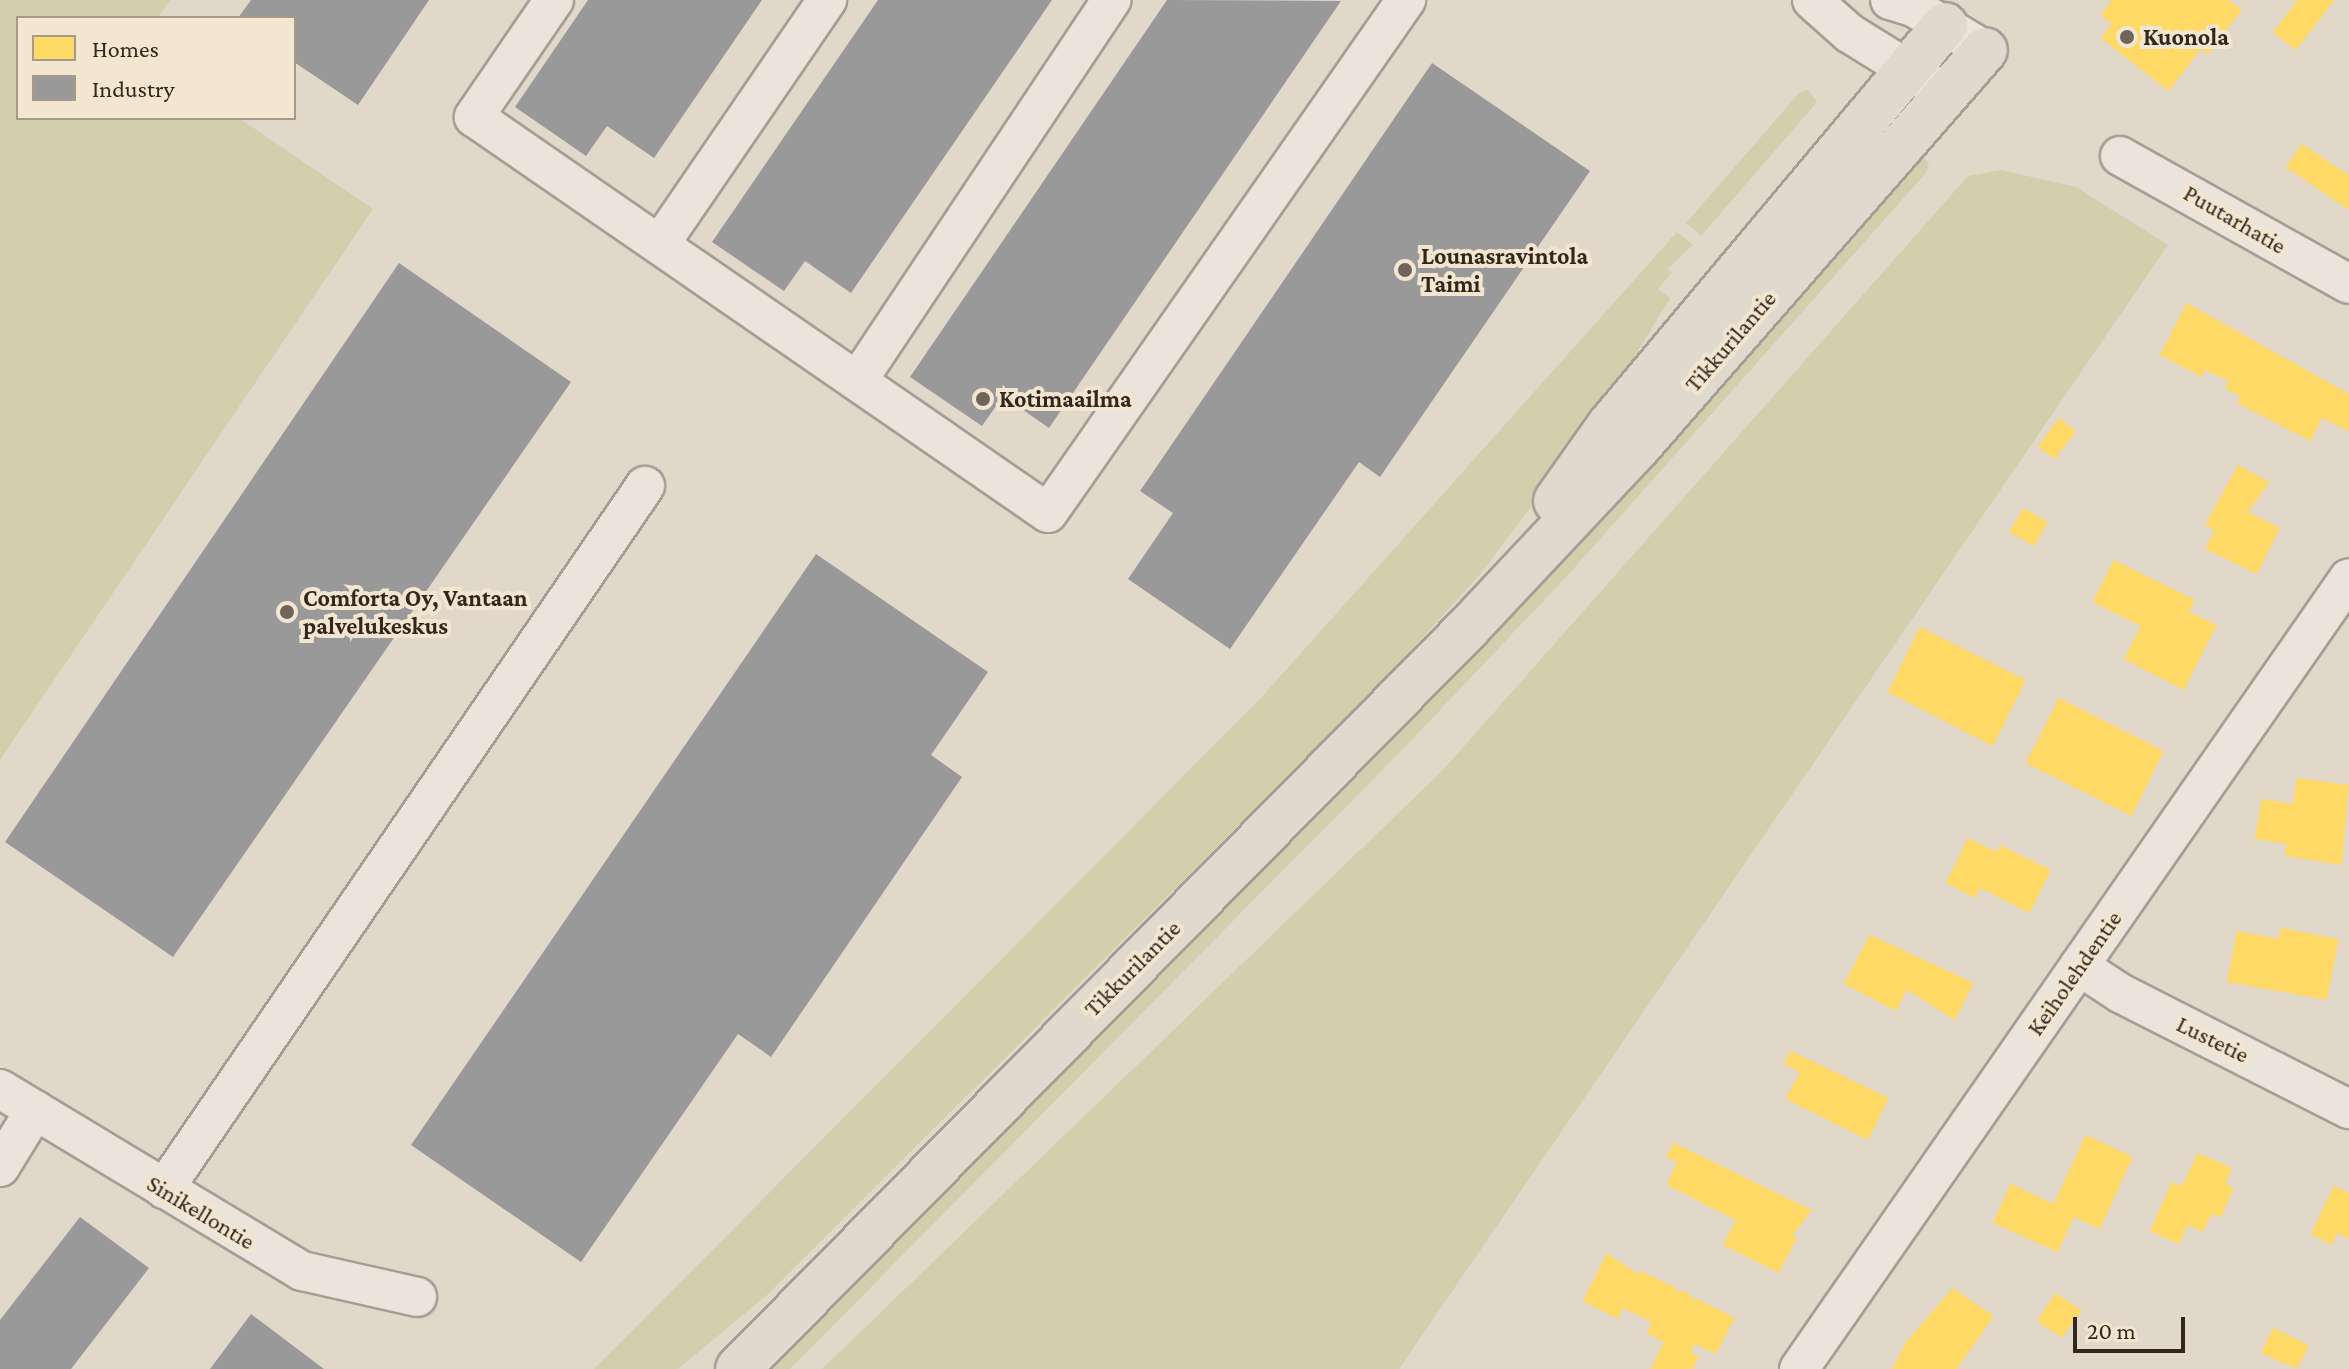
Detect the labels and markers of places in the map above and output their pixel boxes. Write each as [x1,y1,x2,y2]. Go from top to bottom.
place label: Kuonola [2143,23,2229,51]
marker: Kuonola [2118,28,2136,46]
place label: Lounasravintola Taimi [1421,242,1588,298]
marker: Lounasravintola Taimi [1396,261,1414,279]
place label: Kotimaailma [999,385,1132,413]
marker: Kotimaailma [974,390,992,408]
place label: Comforta Oy, Vantaan palvelukeskus [303,584,528,640]
marker: Comforta Oy, Vantaan palvelukeskus [278,603,296,621]

